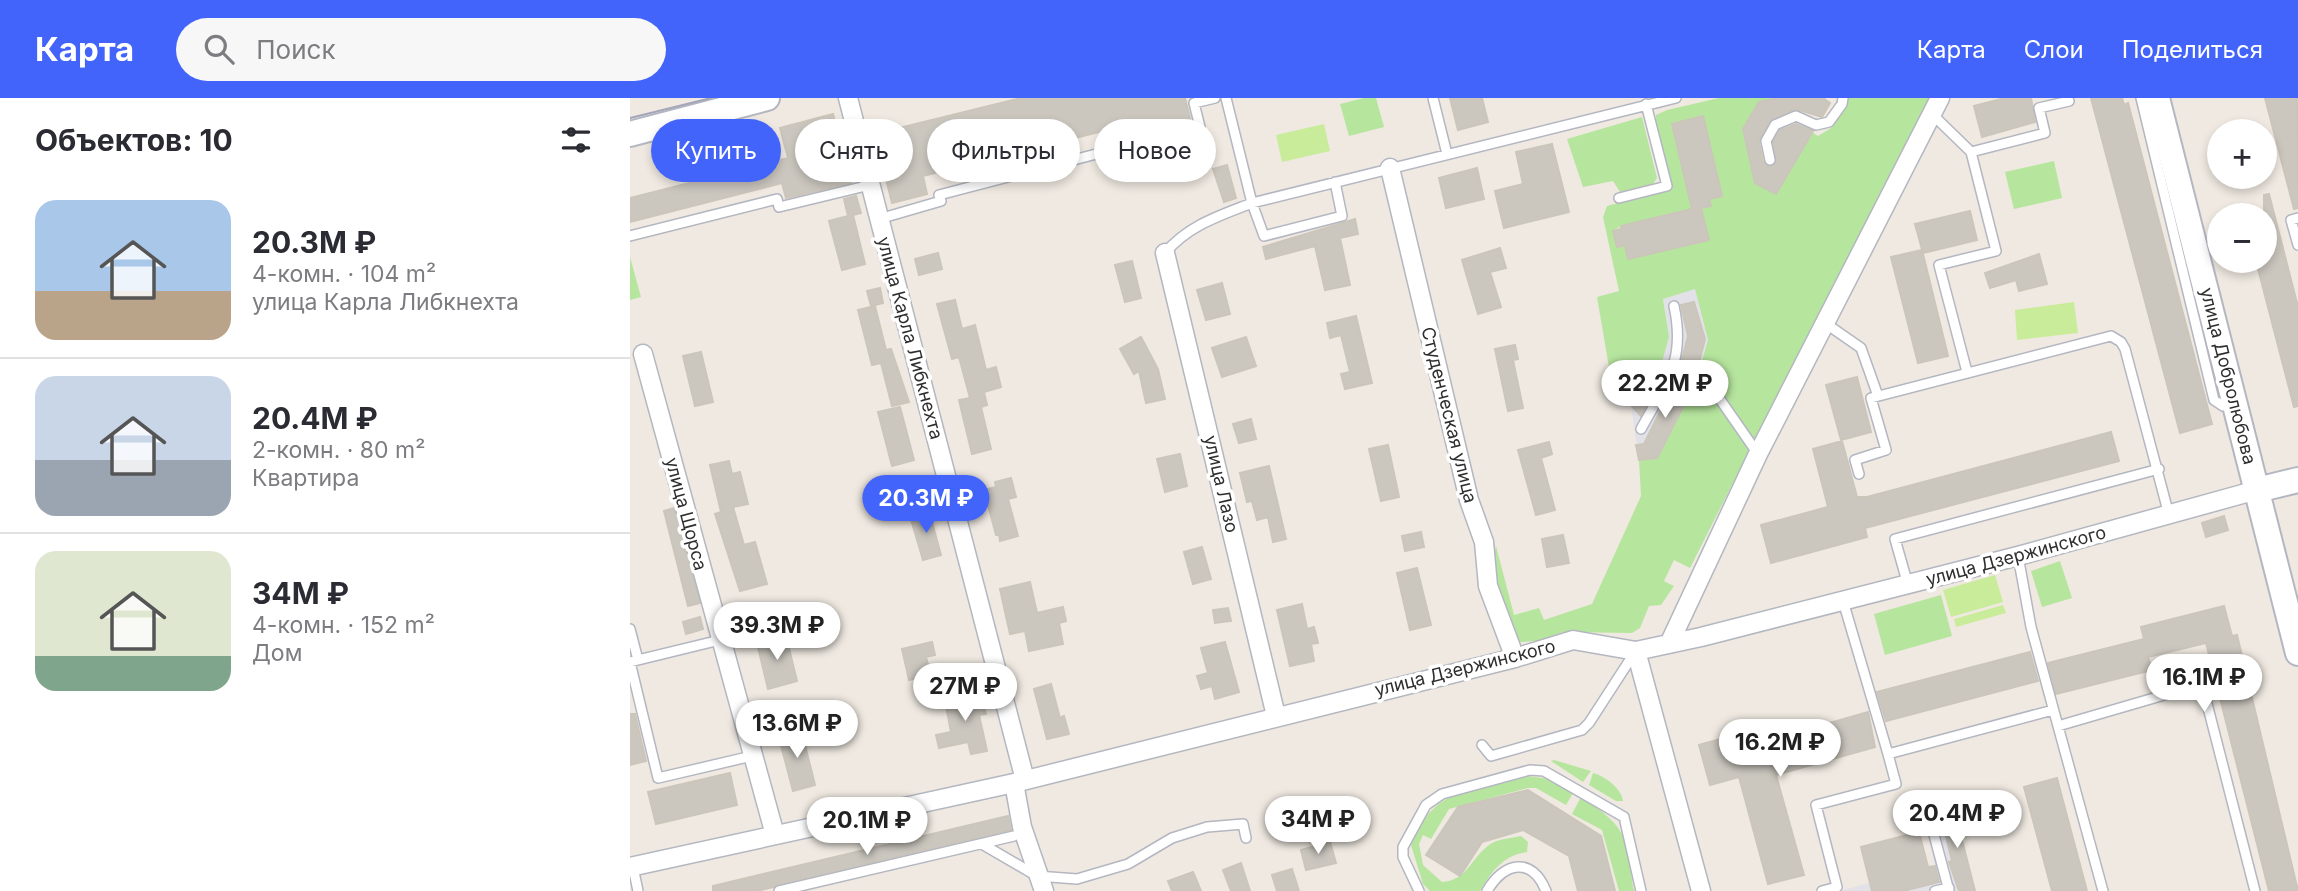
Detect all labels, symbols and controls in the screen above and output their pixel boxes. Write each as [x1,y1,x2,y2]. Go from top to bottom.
search box [176,18,666,81]
text: Карта [35,29,134,69]
icon: search [200,30,238,68]
text: Поиск [256,34,335,65]
text: Карта [1917,35,1986,64]
text: Слои [2024,35,2084,64]
text: Поделиться [2122,35,2263,64]
chip: Купить [651,119,781,182]
chip: Снять [795,119,913,182]
chip: Фильтры [927,119,1080,182]
chip: Новое [1094,119,1216,182]
map controls [2207,119,2277,273]
button: + [2207,119,2277,189]
icon: filters [557,121,595,159]
text: Объектов: 10 [35,122,233,158]
button: − [2207,203,2277,273]
text: 20.3M ₽ [252,224,376,260]
icon: home [91,228,175,312]
street label: улица Карла Либкнехта [873,234,948,441]
text: 4-комн. · 104 m² [252,260,436,288]
street label: улица Добролюбова [2196,285,2261,466]
text: улица Карла Либкнехта [252,288,519,316]
street label: Студенческая улица [1417,325,1482,505]
pin: 22.2M ₽ [1600,360,1730,420]
text: 22.2M ₽ [1617,369,1713,397]
text: 20.4M ₽ [252,400,378,436]
icon: home [91,404,175,488]
street label: улица Лазо [1200,433,1243,535]
text: 2-комн. · 80 m² [252,436,425,464]
street label: улица Щорса [661,455,712,573]
text: Квартира [252,464,359,492]
pin: 20.3M ₽ [861,476,991,535]
text: 20.3M ₽ [878,484,974,512]
street label: улица Дзержинского [1924,521,2108,590]
text: 34M ₽ [252,575,349,611]
icon: home [91,579,175,663]
pin: 39.3M ₽ [712,602,842,662]
text: 4-комн. · 152 m² [252,611,435,639]
text: 39.3M ₽ [729,611,825,639]
street label: улица Дзержинского [1372,635,1557,700]
text: Дом [252,639,302,667]
pin: 16.1M ₽ [2139,654,2269,714]
text: 16.1M ₽ [2162,663,2246,691]
pin: 27M ₽ [916,664,1014,723]
text: 27M ₽ [929,672,1001,700]
pin: 13.6M ₽ [732,700,862,760]
text: 13.6M ₽ [752,709,842,737]
pin: 16.2M ₽ [1715,720,1845,779]
text: 16.2M ₽ [1735,728,1825,756]
pin: 20.4M ₽ [1892,790,2022,850]
pin: 34M ₽ [1269,796,1367,856]
pin: 20.1M ₽ [802,798,932,857]
text: 20.4M ₽ [1909,799,2005,827]
text: 34M ₽ [1281,805,1355,833]
text: 20.1M ₽ [823,806,911,834]

